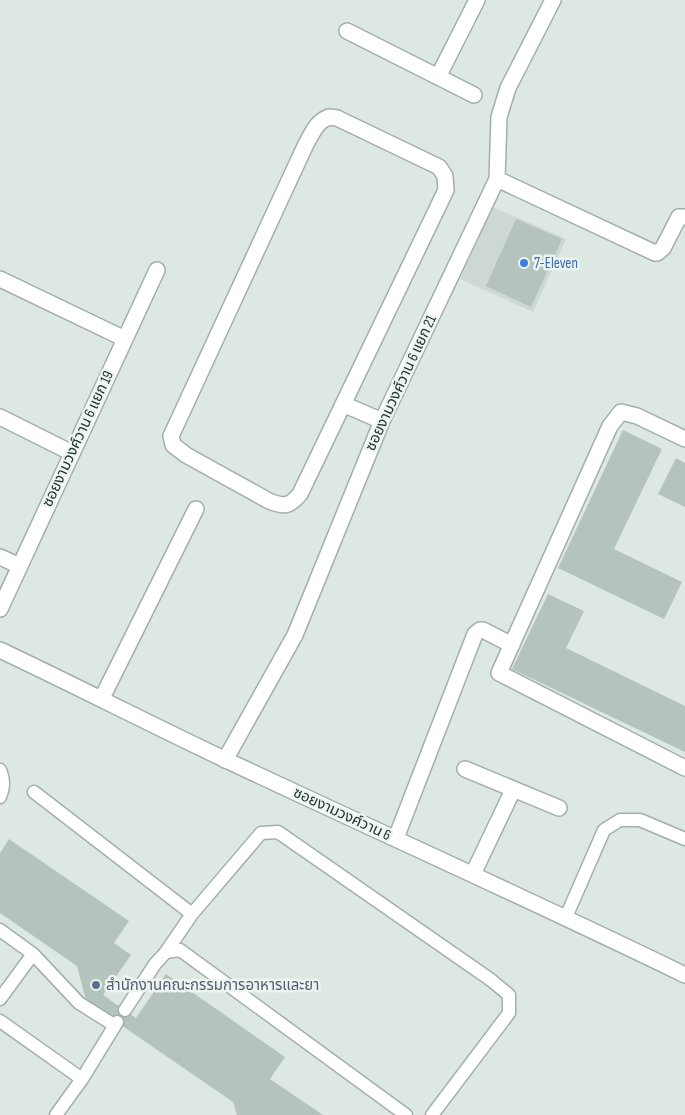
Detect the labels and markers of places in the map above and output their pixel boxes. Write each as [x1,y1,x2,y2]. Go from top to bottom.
place label: 7-Eleven [534,254,578,273]
marker: 7-Eleven [518,257,530,269]
place label: สำนักงานคณะกรรมการอาหารและยา [106,976,319,995]
marker: สำนักงานคณะกรรมการอาหารและยา [90,979,102,991]

